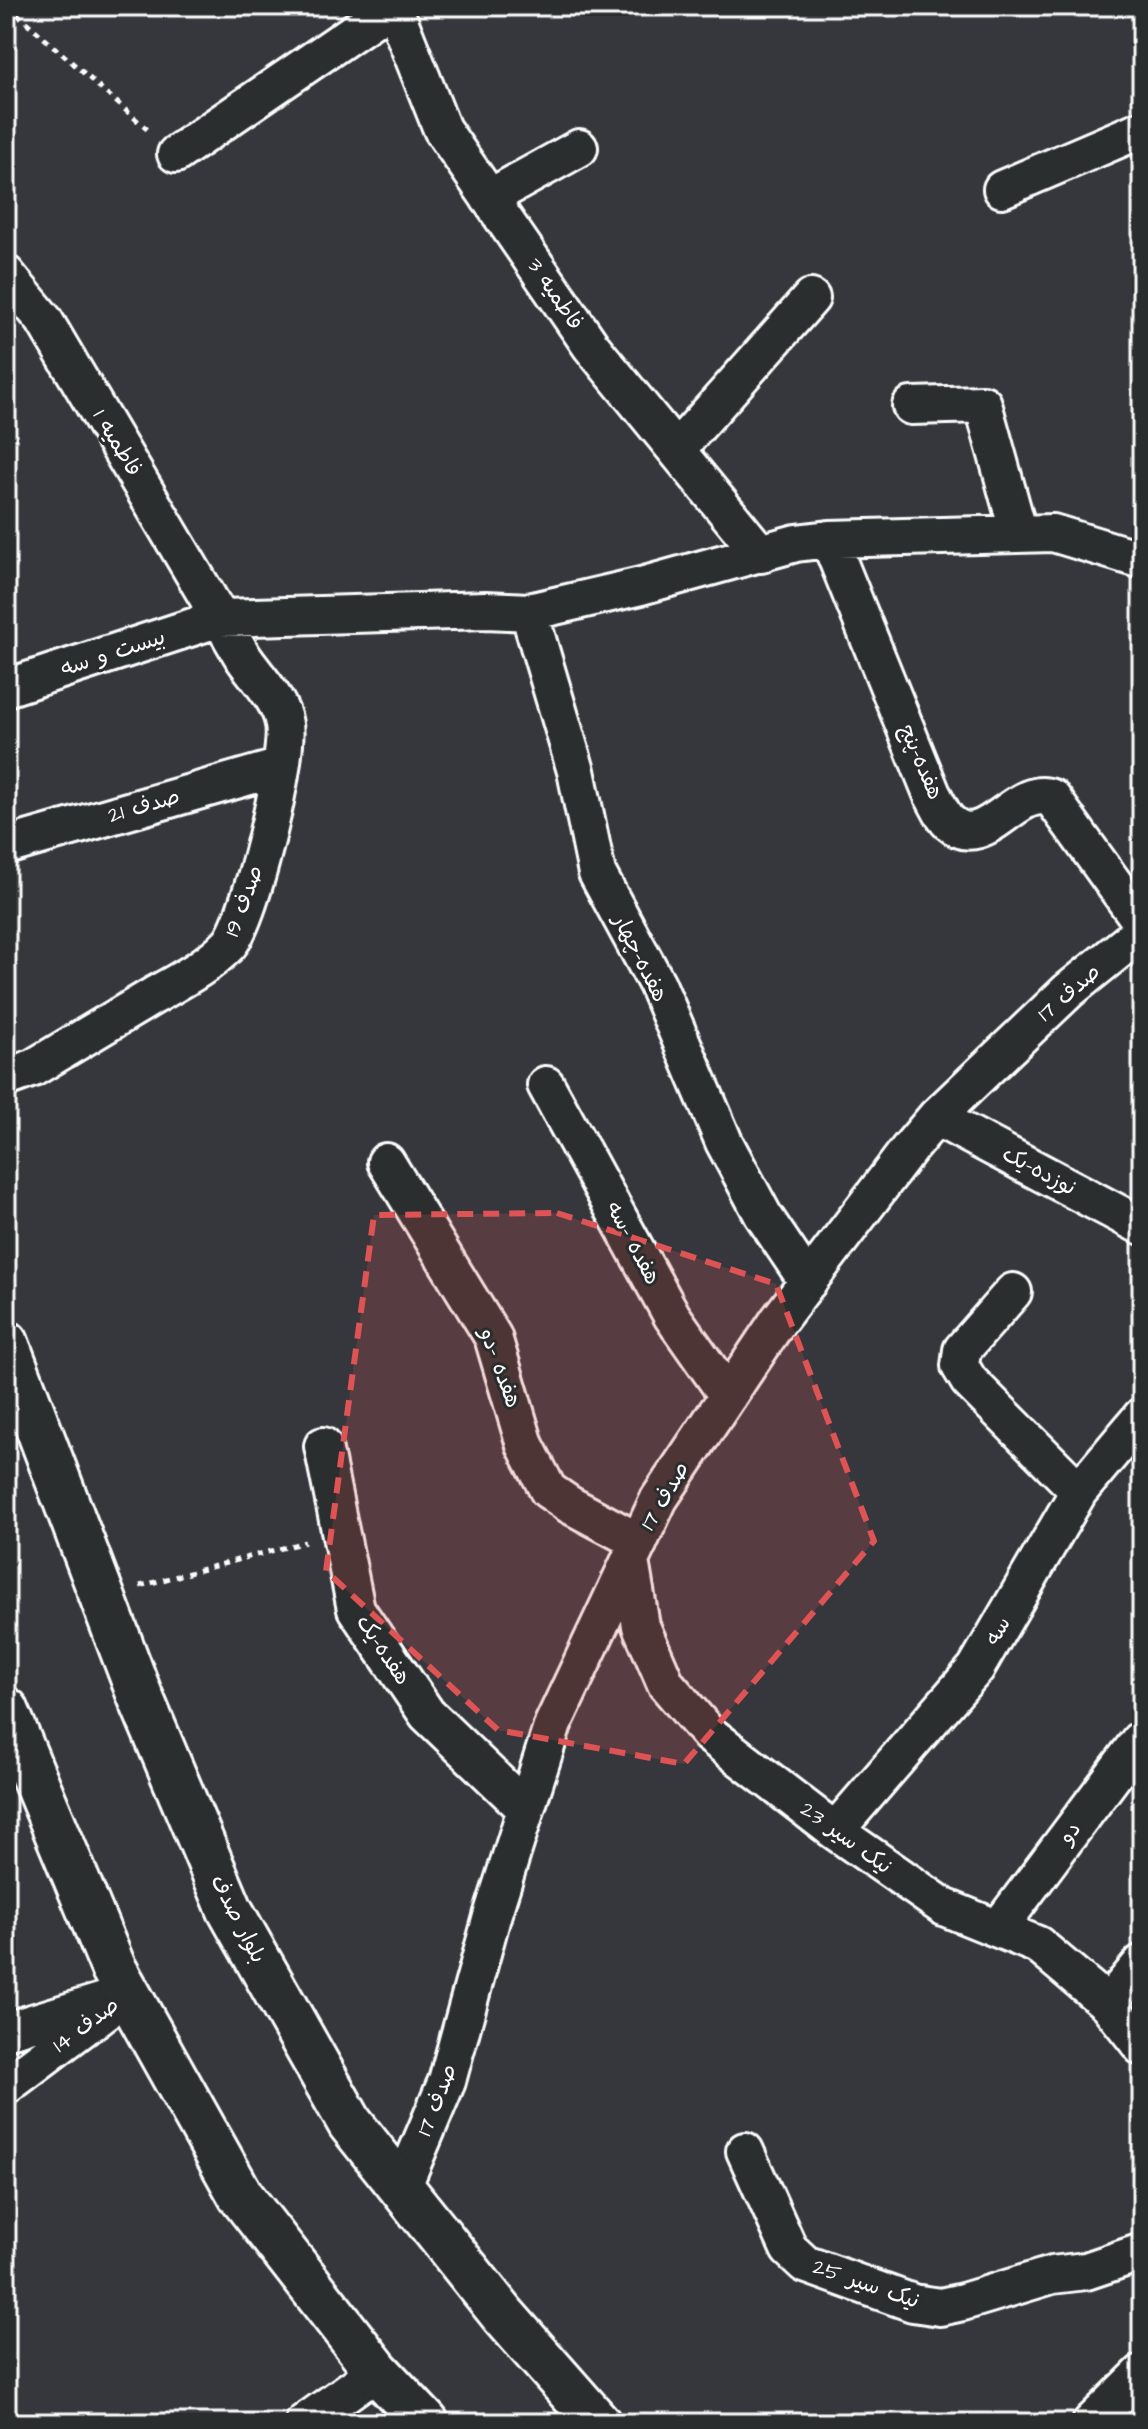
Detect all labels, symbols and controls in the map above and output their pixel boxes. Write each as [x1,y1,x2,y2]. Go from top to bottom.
street label: فاطمیه 3 [519,252,591,336]
street label: فاطمیه 1 [85,404,149,482]
street label: بیست و سه [57,621,169,685]
street label: هفده-پنج [891,719,951,805]
street label: صدف 21 [104,781,184,831]
street label: صدف 19 [217,861,271,941]
street label: هفده-چهار [604,907,675,1007]
street label: صدف 17 [1031,957,1107,1029]
street label: نوزده-یک [996,1139,1082,1203]
street label: هفده -سه [598,1196,668,1290]
street label: هفده -دو [471,1322,529,1412]
street label: صدف 17 [633,1456,697,1536]
street label: هفده-یک [348,1609,418,1691]
street label: سه [977,1611,1019,1651]
street label: نیک سیر 23 [794,1794,898,1882]
street label: دو [1050,1815,1089,1852]
street label: بلوار صدف [203,1869,273,1969]
street label: صدف 14 [46,1990,126,2060]
street label: صدف 17 [409,2060,465,2140]
street label: نیک سیر 25 [809,2251,923,2317]

